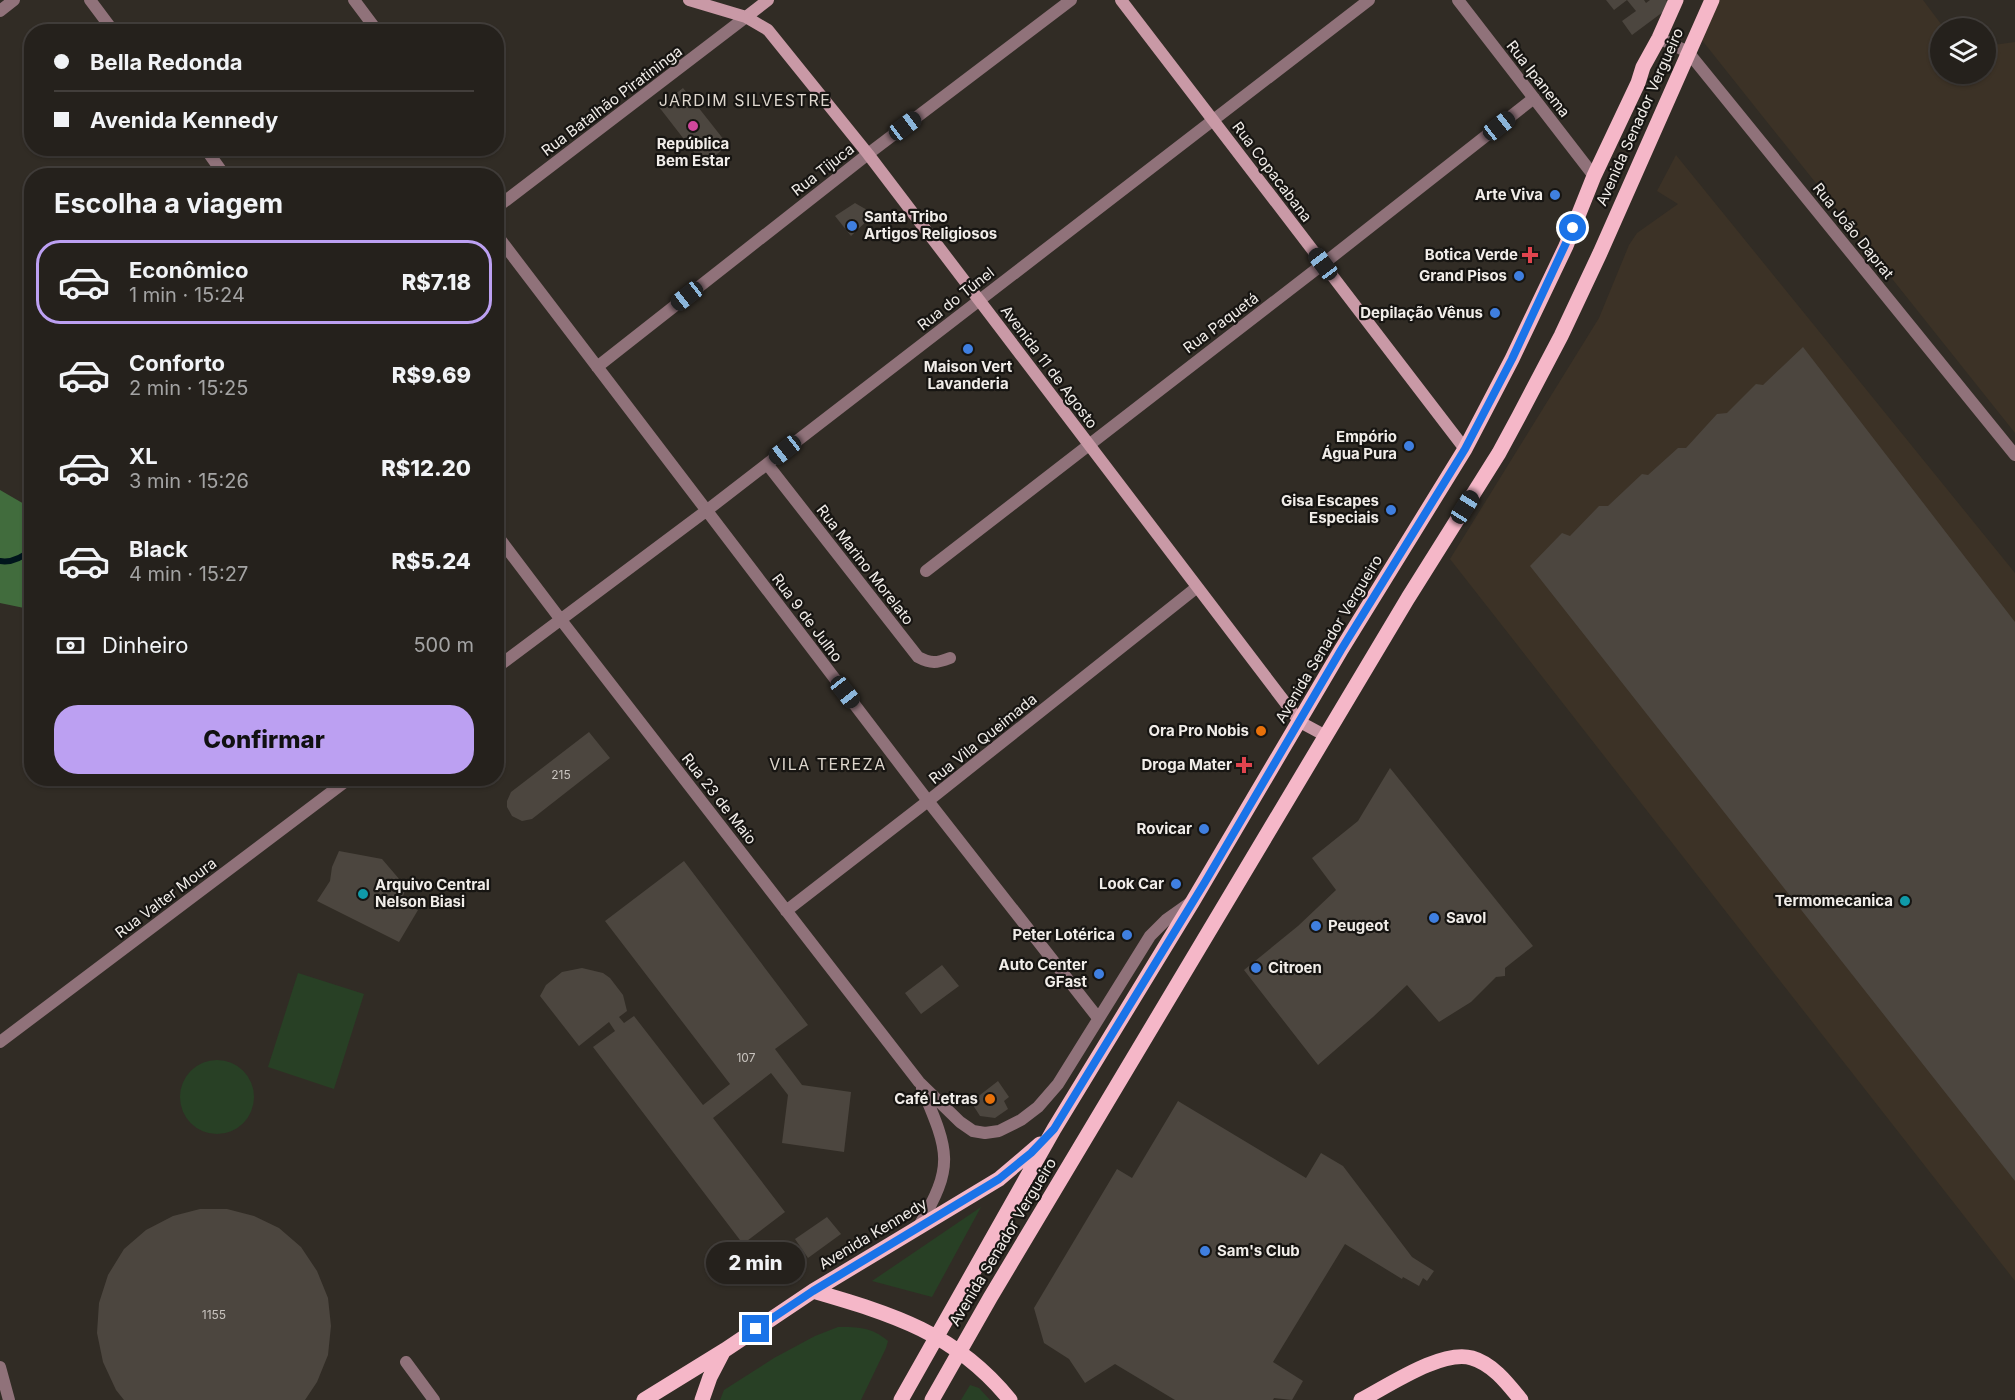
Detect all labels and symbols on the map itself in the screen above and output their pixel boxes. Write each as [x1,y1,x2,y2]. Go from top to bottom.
street label: Avenida Senador Vergueiro [1592,25,1687,209]
street label: Rua Ipanema [1503,37,1574,121]
street label: Rua Batalhão Piratininga [537,41,686,160]
district label: JARDIM SILVESTRE [659,90,831,110]
car [885,108,925,144]
car [1479,108,1519,144]
street label: Rua Copacabana [1228,118,1316,226]
marker: República Bem Estar [686,119,700,133]
place label: República Bem Estar [656,134,730,170]
street label: Rua Tijuca [788,139,858,200]
street label: Rua João Daprat [1809,179,1898,283]
place label: Arte Viva [1475,185,1543,204]
marker: Arte Viva [1548,188,1562,202]
place label: Santa Tribo Artigos Religiosos [864,207,997,243]
route start [1559,214,1586,241]
marker: Santa Tribo Artigos Religiosos [845,219,859,233]
car [1305,244,1341,284]
place label: Botica Verde [1425,245,1518,264]
marker: Botica Verde [1523,248,1537,262]
street label: Rua do Túnel [913,263,998,334]
place label: Grand Pisos [1419,266,1507,285]
marker: Grand Pisos [1512,269,1526,283]
car [667,278,707,314]
street label: Rua Paquetá [1179,288,1262,357]
street label: Avenida 11 de Agosto [997,301,1102,432]
place label: Depilação Vênus [1360,303,1483,322]
marker: Depilação Vênus [1488,306,1502,320]
marker: Maison Vert Lavanderia [961,342,975,356]
place label: Maison Vert Lavanderia [924,357,1013,393]
place label: Empório Água Pura [1321,427,1397,463]
car [765,432,805,468]
marker: Empório Água Pura [1402,439,1416,453]
car [1448,487,1482,527]
place label: Gisa Escapes Especiais [1281,491,1379,527]
street label: Rua Marino Morelato [813,501,918,629]
marker: Gisa Escapes Especiais [1384,503,1398,517]
street label: Avenida Senador Vergueiro [1271,551,1386,726]
street label: Rua 9 de Julho [768,570,847,666]
car [827,672,863,712]
street label: Rua Vila Queimada [925,689,1040,788]
place label: Ora Pro Nobis [1149,721,1249,740]
marker: Ora Pro Nobis [1254,724,1268,738]
street label: Rua 23 de Maio [678,749,761,848]
district label: VILA TEREZA [769,754,887,774]
place label: Droga Mater [1141,755,1232,774]
marker: Droga Mater [1237,758,1251,772]
house number: 215 [551,767,571,782]
place label: Rovicar [1137,819,1192,838]
marker: Rovicar [1197,822,1211,836]
street label: Rua Valter Moura [111,853,220,942]
place label: Look Car [1099,874,1164,893]
place label: Arquivo Central Nelson Biasi [375,875,490,911]
marker: Look Car [1169,877,1183,891]
marker: Arquivo Central Nelson Biasi [356,887,370,901]
place label: Termomecanica [1775,891,1893,910]
marker: Termomecanica [1898,894,1912,908]
place label: Savol [1446,908,1486,927]
marker: Savol [1427,911,1441,925]
place label: Peugeot [1328,916,1389,935]
marker: Peugeot [1309,919,1323,933]
place label: Peter Lotérica [1013,925,1115,944]
marker: Peter Lotérica [1120,928,1134,942]
place label: Auto Center GFast [999,955,1087,991]
place label: Citroen [1268,958,1322,977]
marker: Citroen [1249,961,1263,975]
marker: Auto Center GFast [1092,967,1106,981]
house number: 107 [736,1050,756,1065]
place label: Café Letras [894,1089,978,1108]
marker: Café Letras [983,1092,997,1106]
street label: Avenida Senador Vergueiro [945,1154,1060,1329]
street label: Avenida Kennedy [815,1193,931,1273]
place label: Sam's Club [1217,1241,1300,1260]
callout: 2 min [706,1242,806,1284]
marker: Sam's Club [1198,1244,1212,1258]
house number: 1155 [202,1307,226,1322]
route end [742,1315,769,1342]

